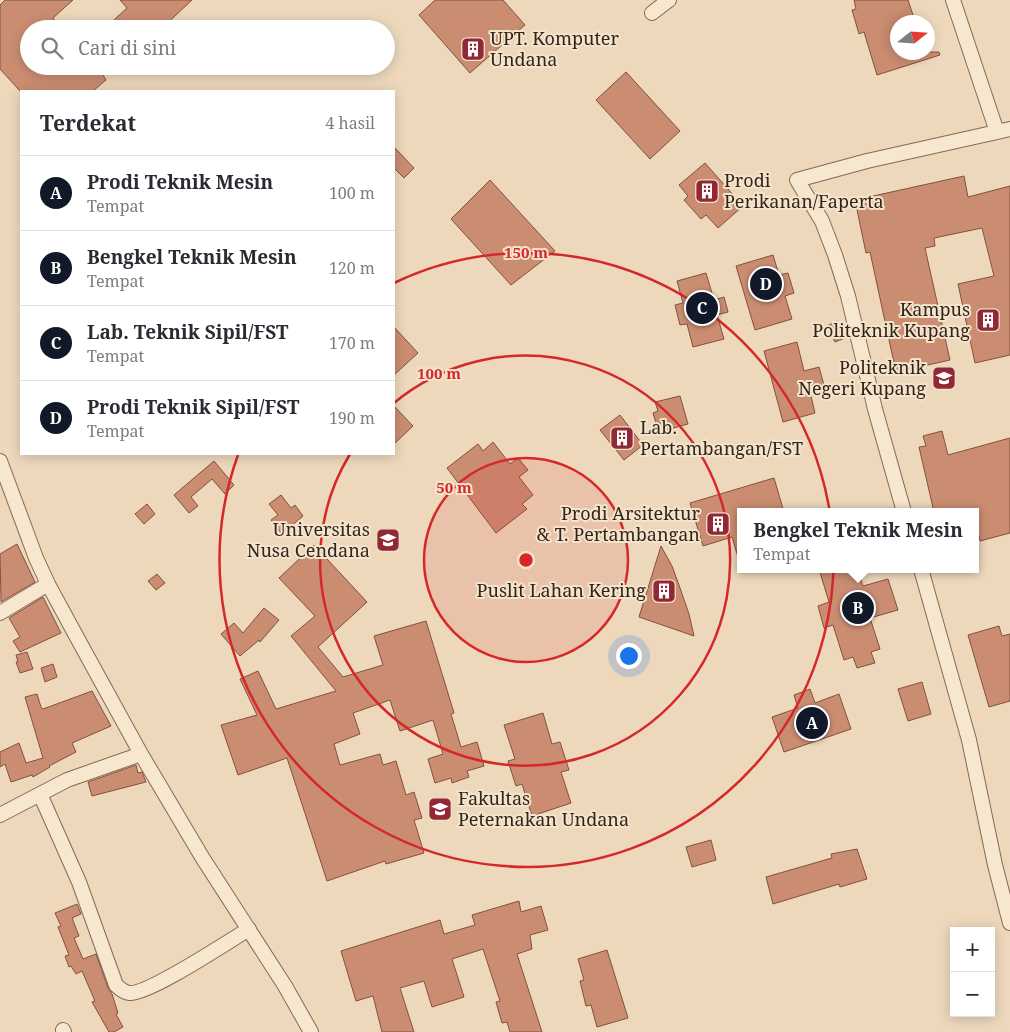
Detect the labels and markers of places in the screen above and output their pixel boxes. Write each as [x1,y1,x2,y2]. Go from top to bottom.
place label: UPT. Komputer Undana [490,26,619,71]
building icon: UPT. Komputer Undana [460,36,486,62]
place label: Prodi Perikanan/Faperta [724,168,884,213]
building icon: Prodi Perikanan/Faperta [694,178,720,204]
pin: D [750,265,782,303]
pin: C [686,289,718,327]
place label: Kampus Politeknik Kupang [812,297,970,342]
building icon: Kampus Politeknik Kupang [975,307,1001,333]
place label: Politeknik Negeri Kupang [798,355,926,400]
school or university icon: Politeknik Negeri Kupang [931,365,957,391]
place label: Lab. Pertambangan/FST [640,415,803,460]
building icon: Lab. Pertambangan/FST [609,425,635,451]
place label: Prodi Arsitektur & T. Pertambangan [537,501,701,546]
building icon: Prodi Arsitektur & T. Pertambangan [705,511,731,537]
place label: Universitas Nusa Cendana [247,517,370,562]
school or university icon: Universitas Nusa Cendana [375,527,401,553]
centre of rings [517,551,535,569]
place label: Puslit Lahan Kering [477,578,646,602]
building icon: Puslit Lahan Kering [651,578,677,604]
pin: B [842,589,874,627]
pin: A [796,704,828,742]
place label: Fakultas Peternakan Undana [458,786,629,831]
school or university icon: Fakultas Peternakan Undana [427,796,453,822]

